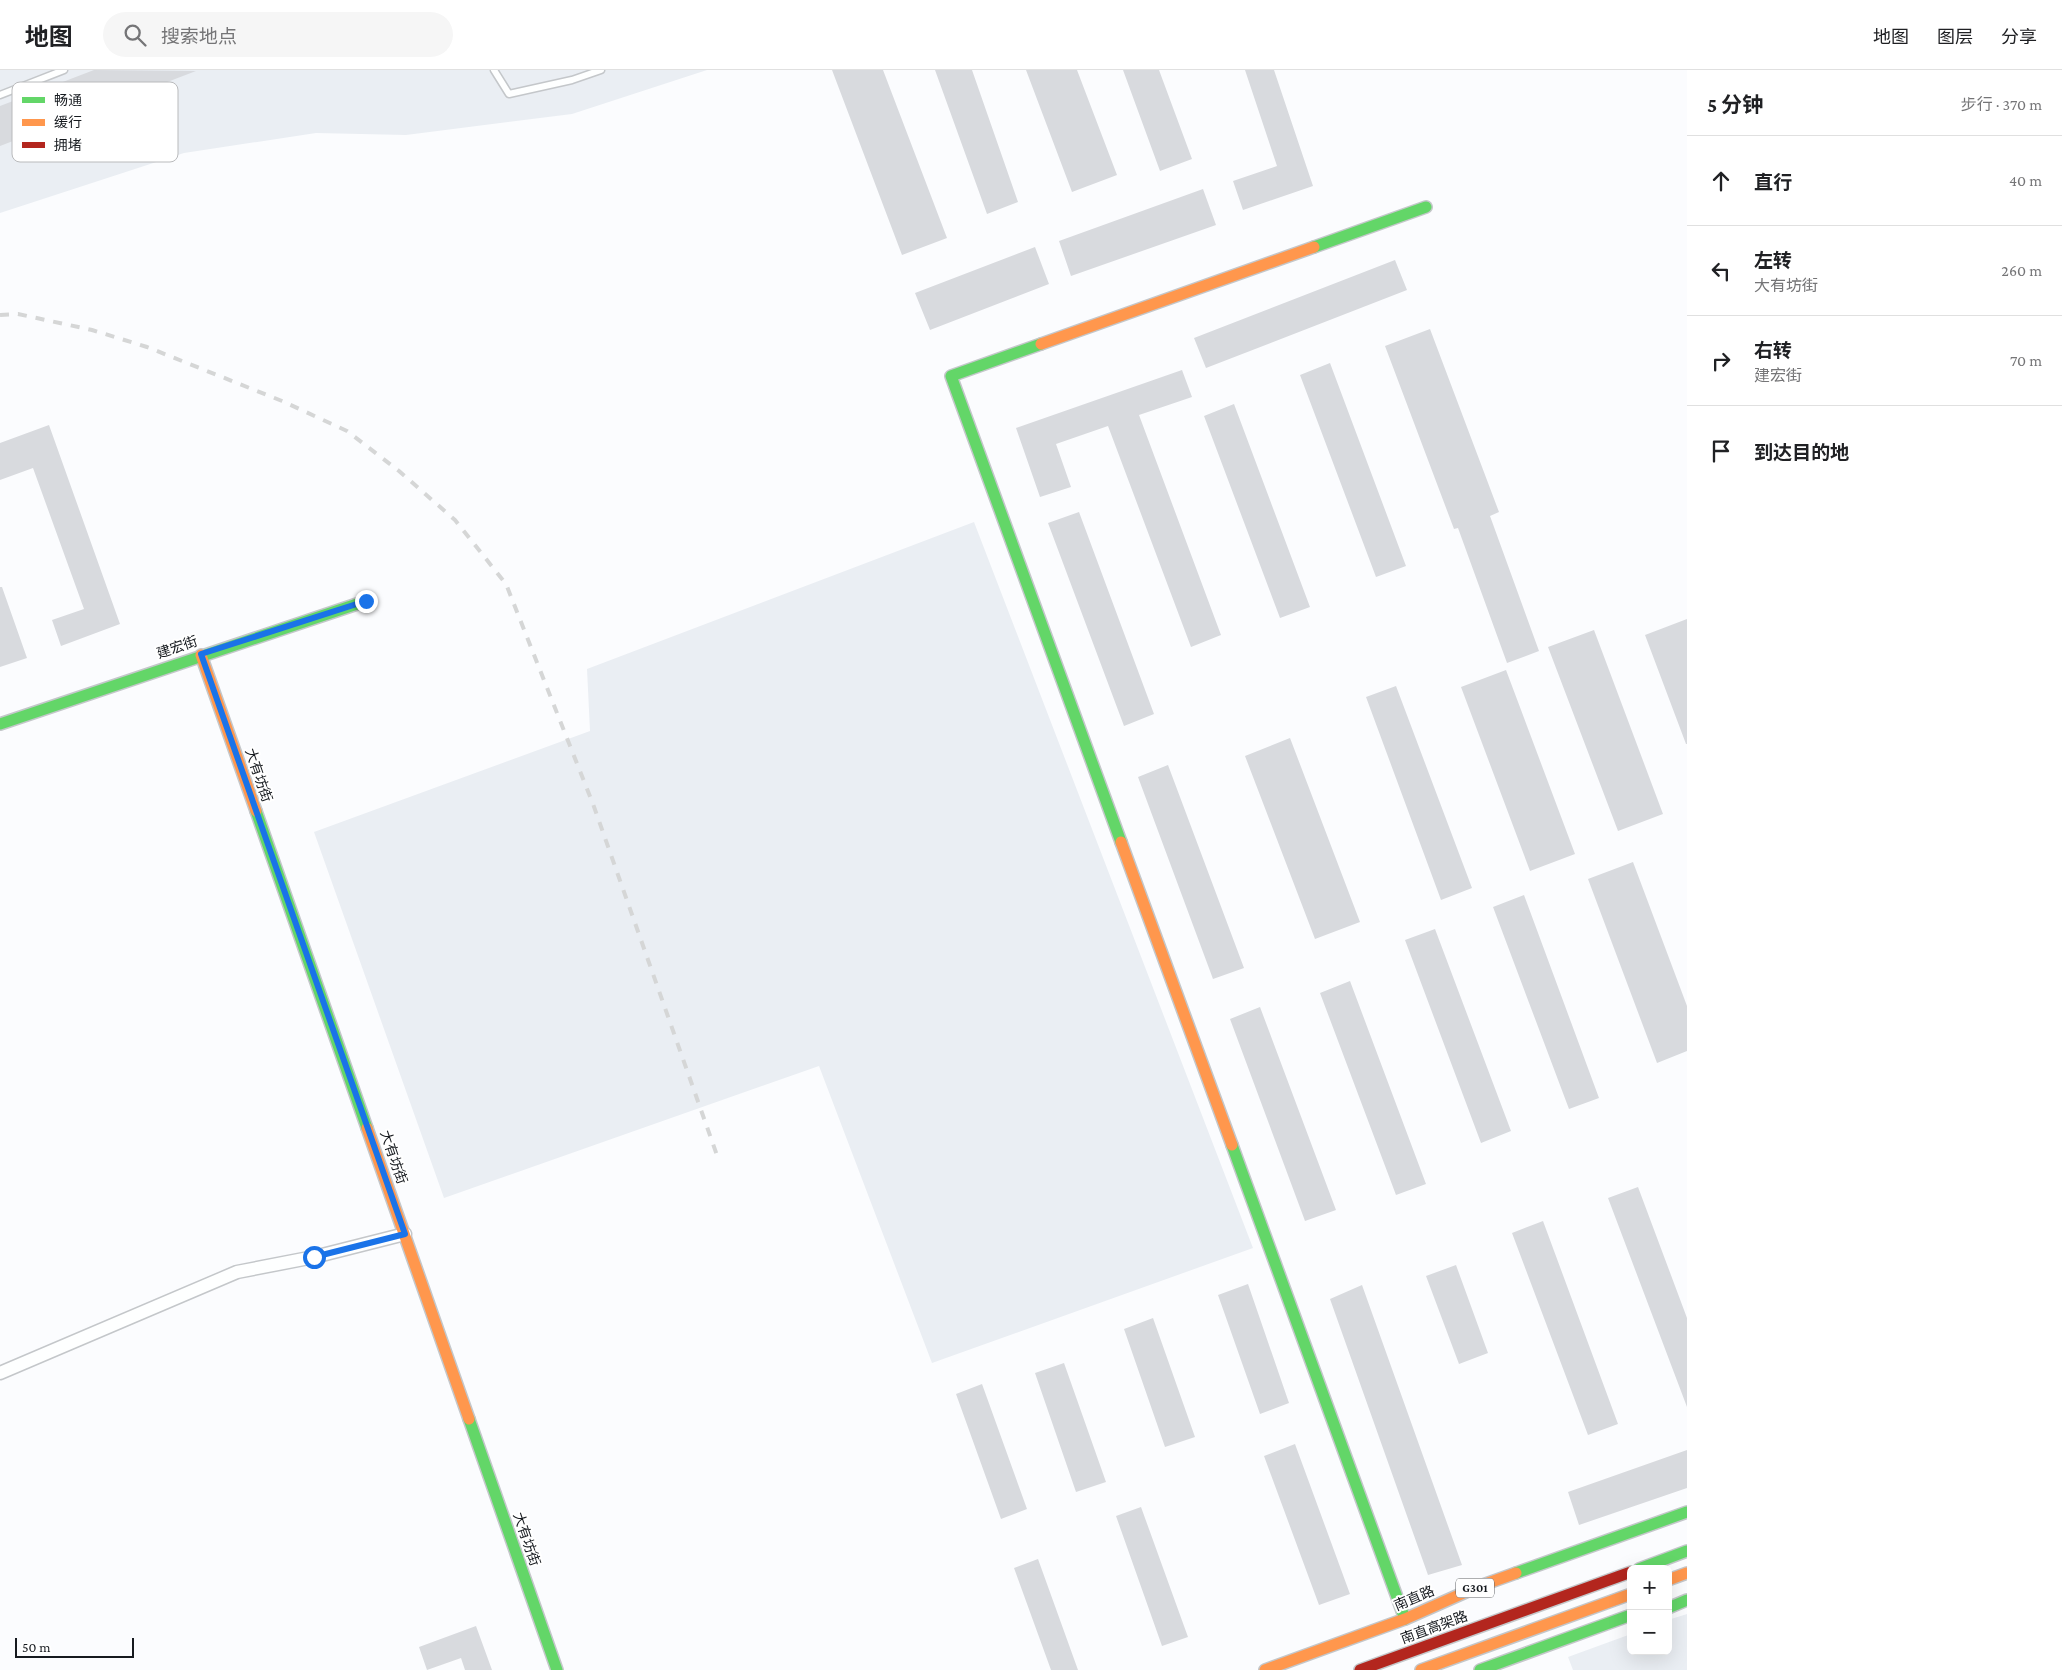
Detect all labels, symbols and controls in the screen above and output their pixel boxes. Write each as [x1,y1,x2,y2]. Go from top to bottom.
search box [103,12,453,57]
icon: search [121,21,149,49]
text: 地图 [25,23,73,50]
text: 搜索地点 [161,26,237,47]
text: 地图 [1873,27,1909,47]
text: 图层 [1937,27,1973,47]
text: 分享 [2001,27,2037,47]
legend [12,82,178,162]
text: 畅通 [54,92,82,108]
text: 5 分钟 [1707,93,1763,117]
text: 步行 · 370 m [1961,96,2042,113]
text: 缓行 [54,114,82,130]
text: 拥堵 [54,137,82,153]
icon: ahead [1707,167,1735,195]
text: 直行 [1754,172,1792,193]
text: 40 m [2009,172,2042,189]
text: 左转 [1754,250,1792,271]
icon: left [1707,257,1735,285]
text: 260 m [2001,262,2042,279]
text: 大有坊街 [1754,277,1818,294]
text: 右转 [1754,340,1792,361]
icon: right [1707,347,1735,375]
text: 70 m [2010,352,2042,369]
text: 建宏街 [1754,367,1802,384]
icon: arrive [1707,437,1735,465]
text: 到达目的地 [1754,442,1849,463]
route end [355,590,378,613]
street label: 建宏街 [155,633,199,661]
street label: 大有坊街 [242,746,276,804]
street label: 大有坊街 [377,1128,411,1186]
route start [303,1246,326,1269]
street label: 大有坊街 [510,1510,544,1568]
map controls [1627,1565,1672,1655]
button: + [1627,1565,1672,1610]
road number: G301 [1456,1579,1494,1598]
street label: 南直路 [1392,1582,1436,1614]
street label: 南直高架路 [1398,1608,1470,1646]
button: − [1627,1610,1672,1655]
scale bar [15,1635,134,1658]
text: 50 m [22,1639,50,1655]

